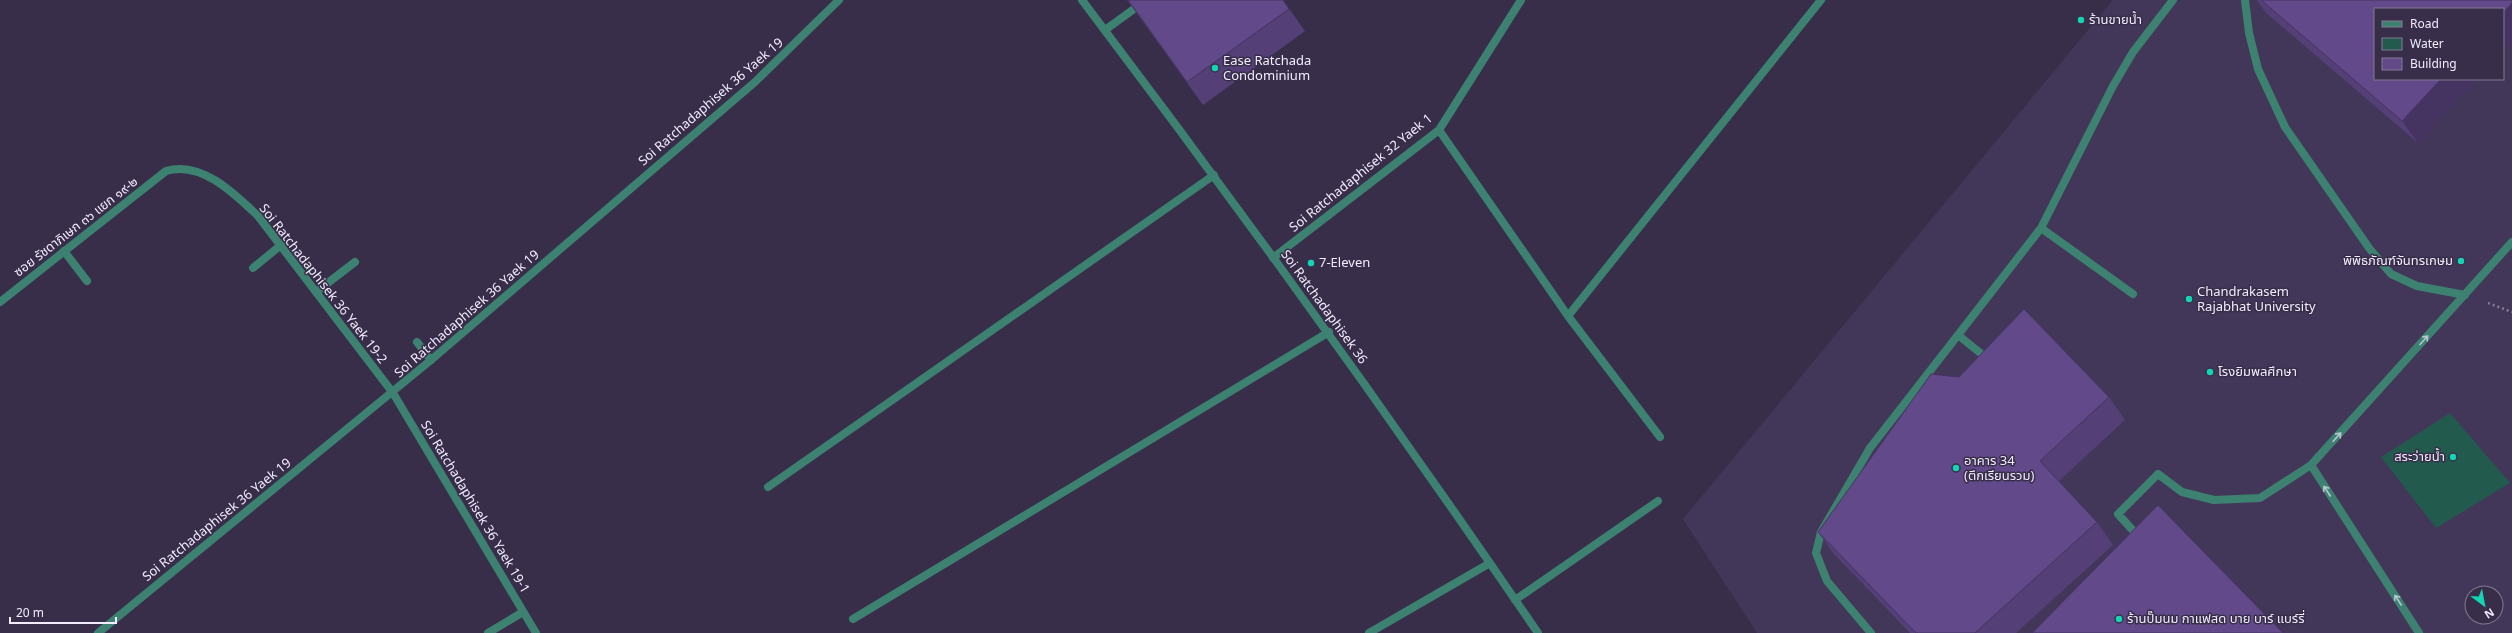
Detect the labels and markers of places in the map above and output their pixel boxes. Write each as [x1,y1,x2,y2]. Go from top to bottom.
place label: ร้านขายน้ำ [2089,10,2142,30]
marker: ร้านขายน้ำ [2076,15,2086,25]
place label: Ease Ratchada Condominium [1223,51,1311,86]
marker: Ease Ratchada Condominium [1210,63,1220,73]
place label: พิพิธภัณฑ์จันทรเกษม [2343,251,2453,271]
place label: 7-Eleven [1319,253,1370,273]
marker: พิพิธภัณฑ์จันทรเกษม [2456,256,2466,266]
marker: 7-Eleven [1306,258,1316,268]
place label: Chandrakasem Rajabhat University [2197,282,2316,317]
marker: Chandrakasem Rajabhat University [2184,294,2194,304]
place label: โรงยิมพลศึกษา [2218,362,2297,382]
marker: โรงยิมพลศึกษา [2205,367,2215,377]
place label: สระว่ายน้ำ [2394,447,2445,467]
place label: อาคาร 34 (ตึกเรียนรวม) [1964,451,2034,486]
marker: สระว่ายน้ำ [2448,452,2458,462]
marker: อาคาร 34 (ตึกเรียนรวม) [1951,463,1961,473]
place label: ร้านปั๊มนม กาแฟสด บาย บาร์ แบร์รี่ [2127,609,2305,629]
marker: ร้านปั๊มนม กาแฟสด บาย บาร์ แบร์รี่ [2114,614,2124,624]

